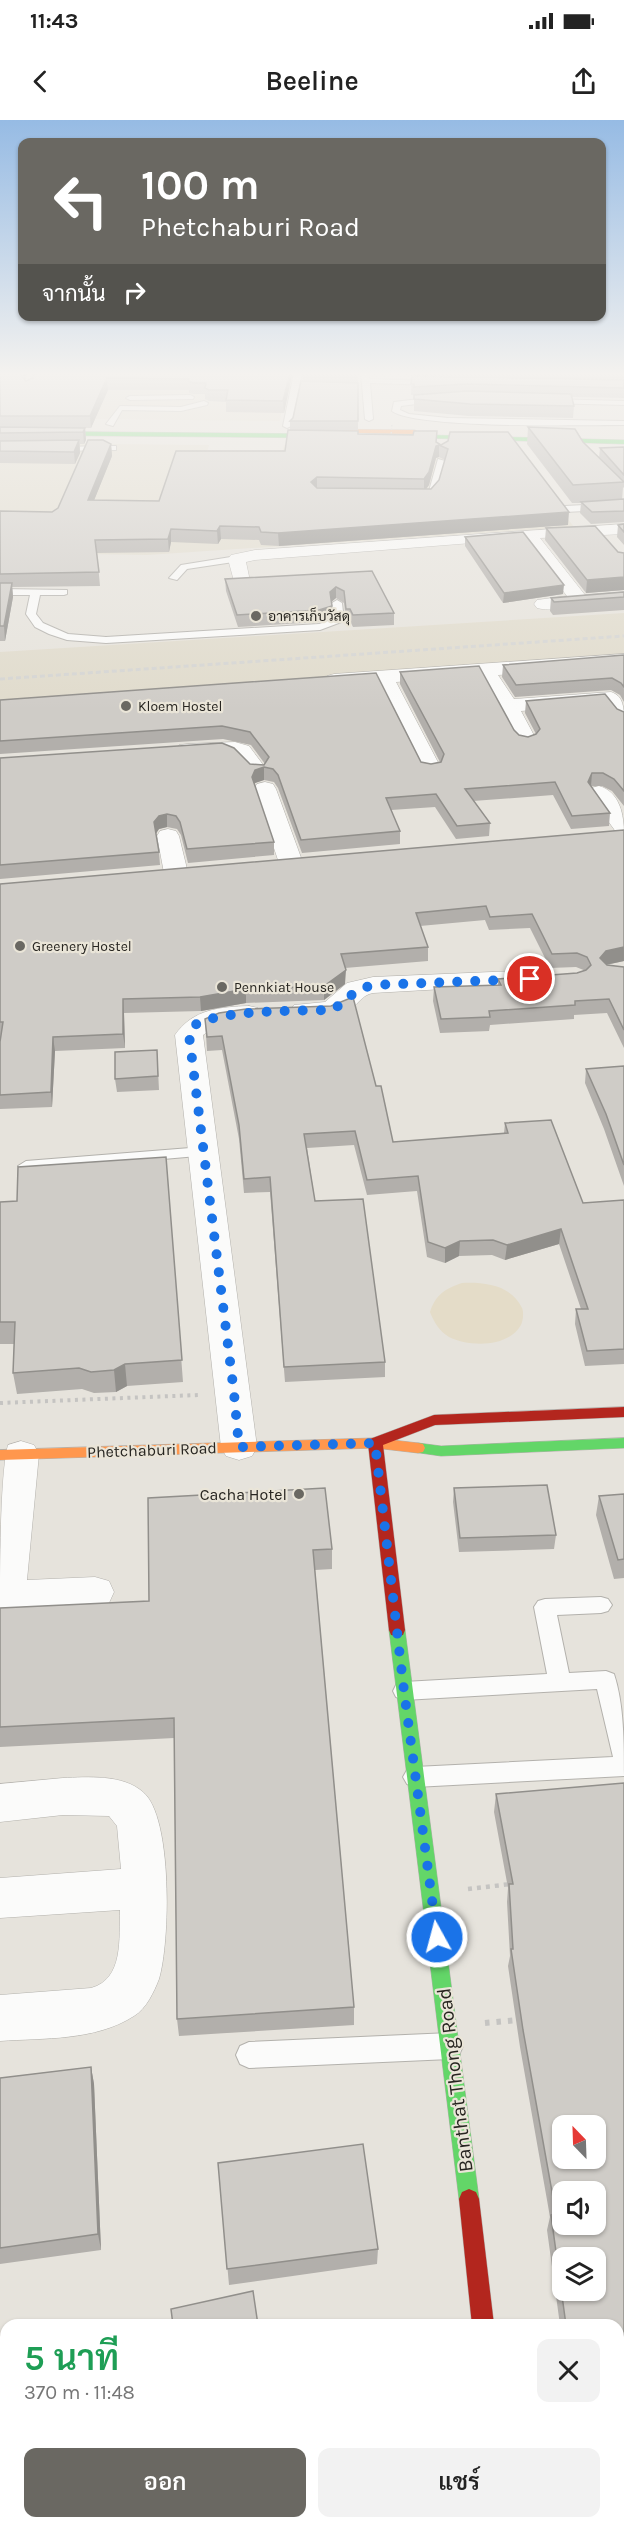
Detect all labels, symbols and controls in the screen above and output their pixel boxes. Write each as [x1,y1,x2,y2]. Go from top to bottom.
text: 11:43 [30,8,78,34]
icon: back [24,65,57,98]
text: Beeline [265,65,359,97]
icon: share [567,65,600,98]
text: 100 m [141,160,260,210]
icon: left [42,162,120,240]
text: Phetchaburi Road [141,211,360,243]
icon: right [118,276,151,309]
text: จากนั้น [42,281,106,307]
place label: อาคารเก็บวัสดุ [268,607,350,626]
marker: อาคารเก็บวัสดุ [249,609,263,623]
place label: Kloem Hostel [138,698,222,715]
marker: Kloem Hostel [119,699,133,713]
place label: Greenery Hostel [32,938,132,955]
marker: Greenery Hostel [13,939,27,953]
pin [504,953,555,1004]
icon: arrive [513,962,546,995]
place label: Pennkiat House [234,979,334,996]
marker: Pennkiat House [215,980,229,994]
street label: Phetchaburi Road [87,1438,217,1462]
place label: Cacha Hotel [200,1485,287,1504]
marker: Cacha Hotel [292,1487,306,1501]
position arrow [405,1905,469,1969]
street label: Banthat Thong Road [432,1987,478,2173]
north arrow [552,2115,606,2169]
map controls [552,2115,606,2301]
button: sound [552,2181,606,2235]
button: layers [552,2247,606,2301]
text: 5 นาที [24,2337,119,2379]
button: close [537,2339,600,2402]
text: 370 m · 11:48 [24,2381,135,2404]
button: ออก [24,2448,306,2517]
button: แชร์ [318,2448,600,2517]

